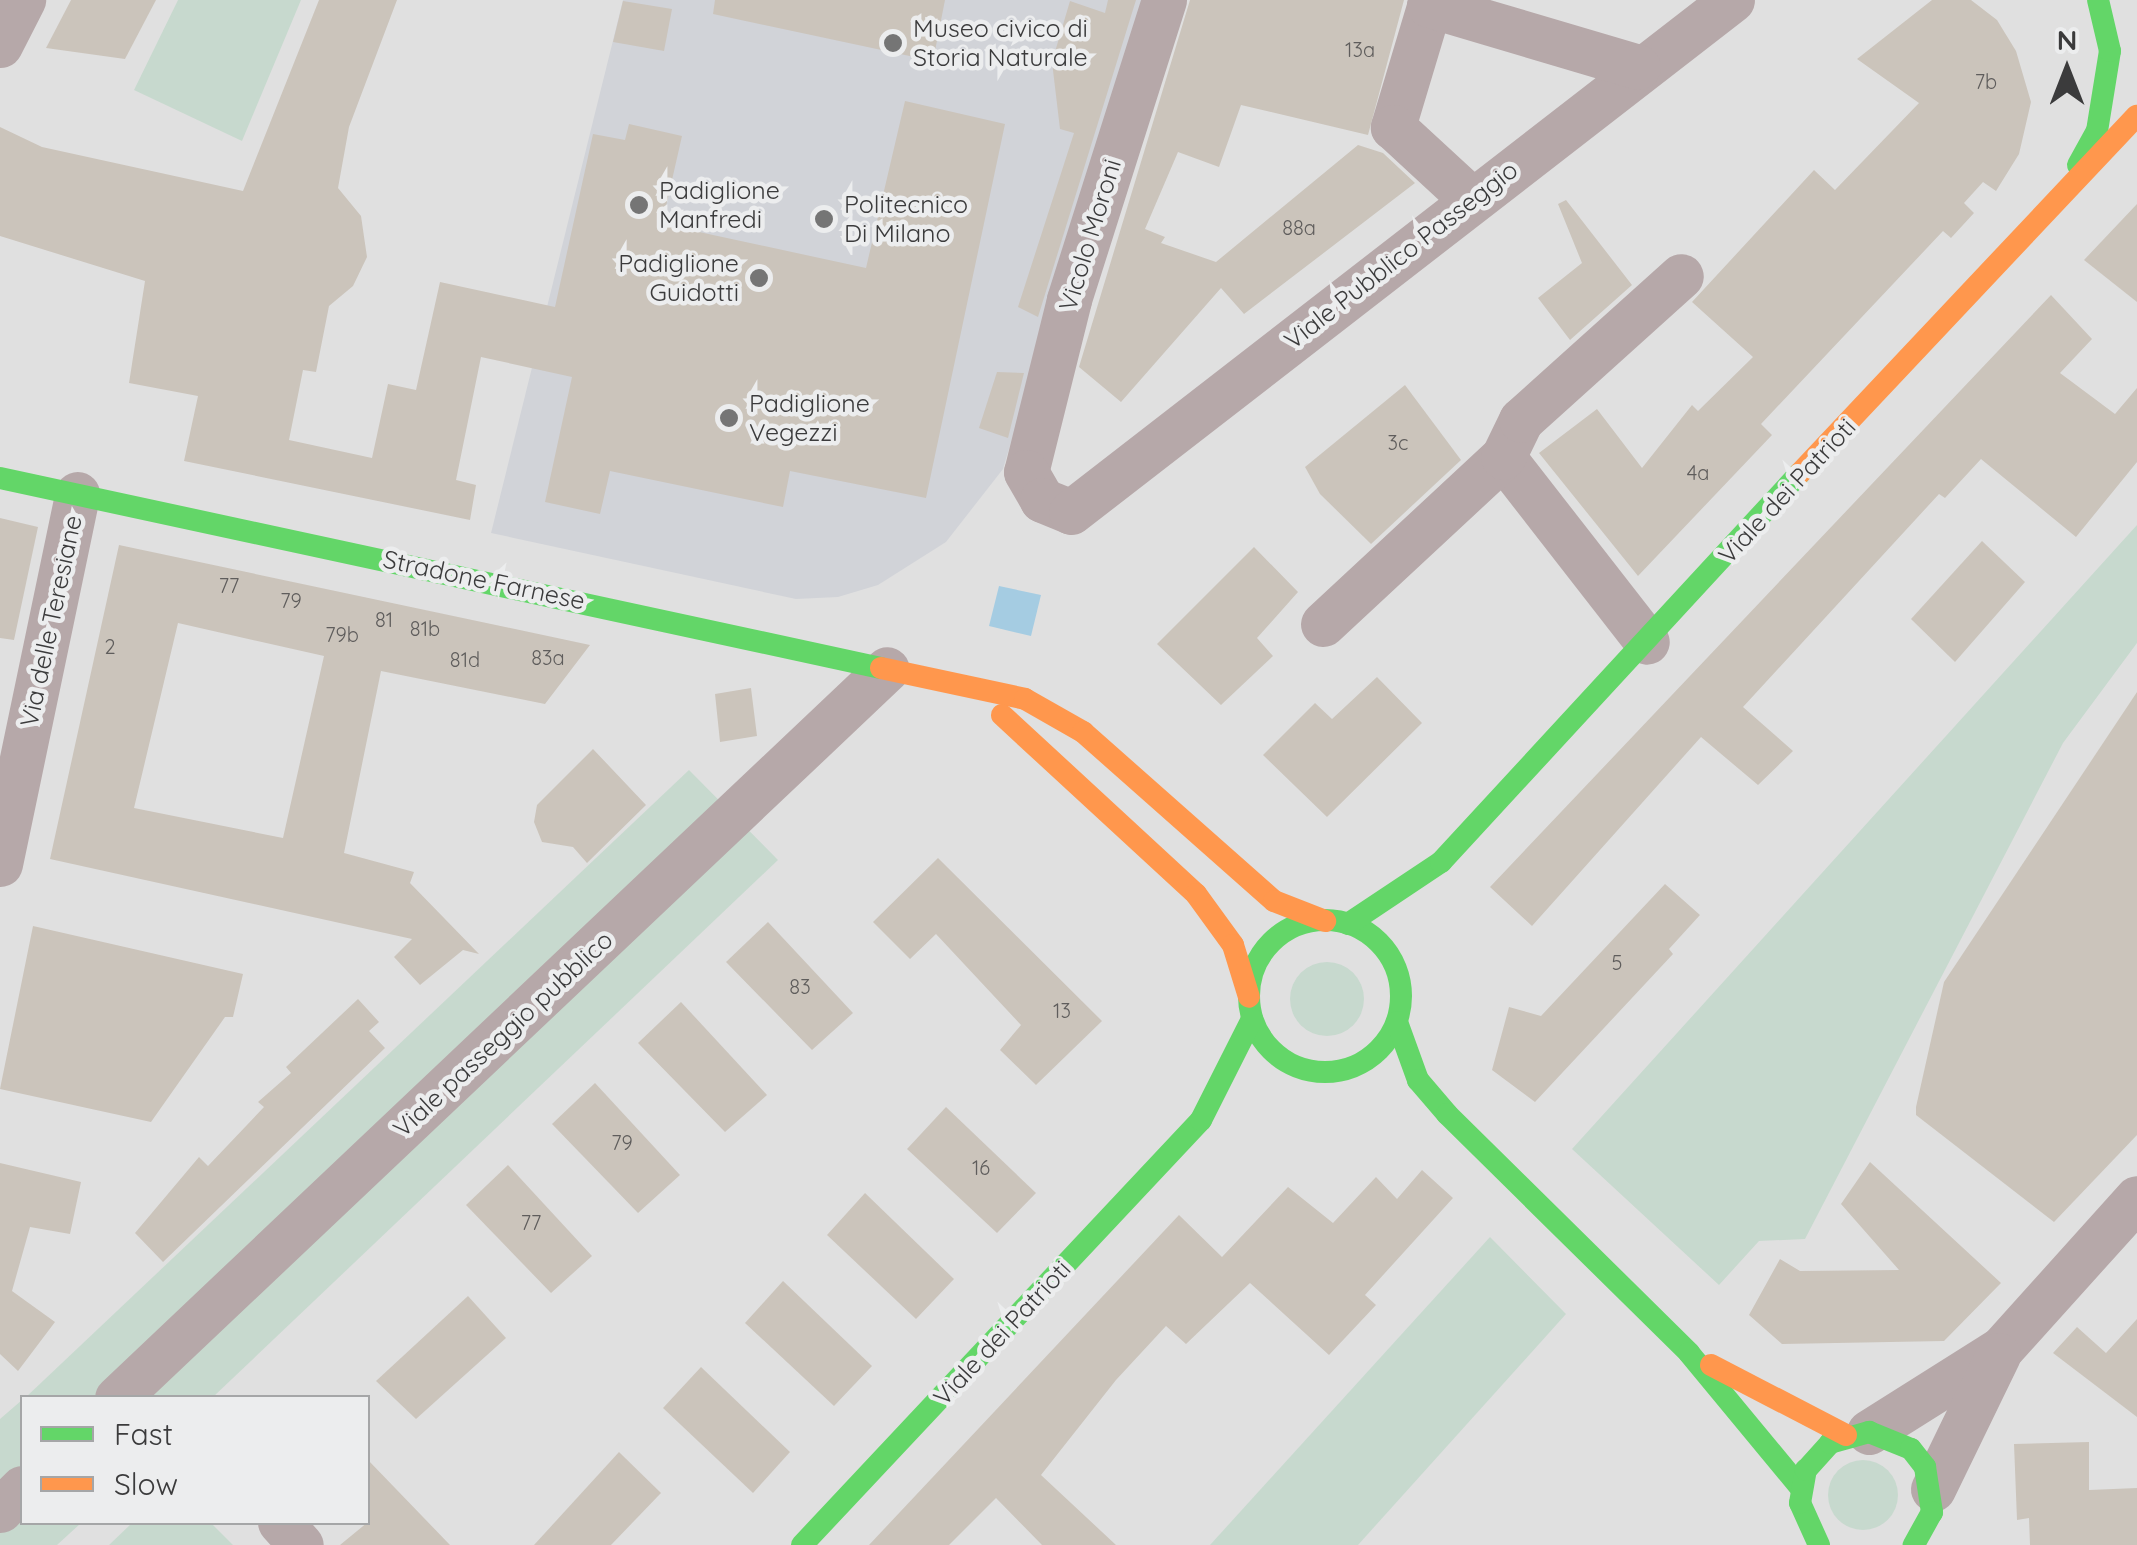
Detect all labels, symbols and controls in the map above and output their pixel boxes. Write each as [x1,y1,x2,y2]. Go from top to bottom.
place label: Museo civico di Storia Naturale [913,14,1088,73]
north arrow [2017,20,2117,120]
text: N [2057,22,2077,57]
marker: Museo civico di Storia Naturale [882,32,904,54]
house number: 13a [1345,37,1375,61]
house number: 7b [1975,69,1997,93]
street label: Vicolo Moroni [1053,155,1127,315]
street label: Viale Pubblico Passeggio [1278,155,1524,355]
place label: Padiglione Manfredi [659,176,780,235]
place label: Politecnico Di Milano [844,190,968,249]
marker: Padiglione Manfredi [628,194,650,216]
marker: Politecnico Di Milano [813,208,835,230]
house number: 88a [1282,215,1316,239]
place label: Padiglione Guidotti [618,249,739,308]
marker: Padiglione Guidotti [748,267,770,289]
place label: Padiglione Vegezzi [749,389,870,448]
marker: Padiglione Vegezzi [718,407,740,429]
street label: Viale dei Patrioti [1712,412,1862,570]
house number: 3c [1388,430,1408,454]
house number: 4a [1687,460,1709,484]
street label: Via delle Teresiane [14,512,88,730]
street label: Stradone Farnese [380,544,588,616]
house number: 77 [219,573,239,597]
house number: 79 [280,588,302,612]
house number: 81 [375,607,393,631]
house number: 81b [410,616,440,640]
house number: 79b [325,622,359,646]
house number: 2 [104,634,116,658]
house number: 83a [531,645,565,669]
house number: 81d [450,647,480,671]
street label: Viale passeggio pubblico [387,925,619,1143]
house number: 5 [1612,950,1622,974]
house number: 83 [789,974,811,998]
house number: 13 [1053,998,1071,1022]
house number: 79 [611,1130,633,1154]
house number: 16 [972,1155,990,1179]
house number: 77 [521,1210,541,1234]
street label: Viale dei Patrioti [927,1254,1077,1412]
legend [20,1395,370,1525]
text: Fast [114,1415,173,1453]
text: Slow [114,1465,178,1503]

